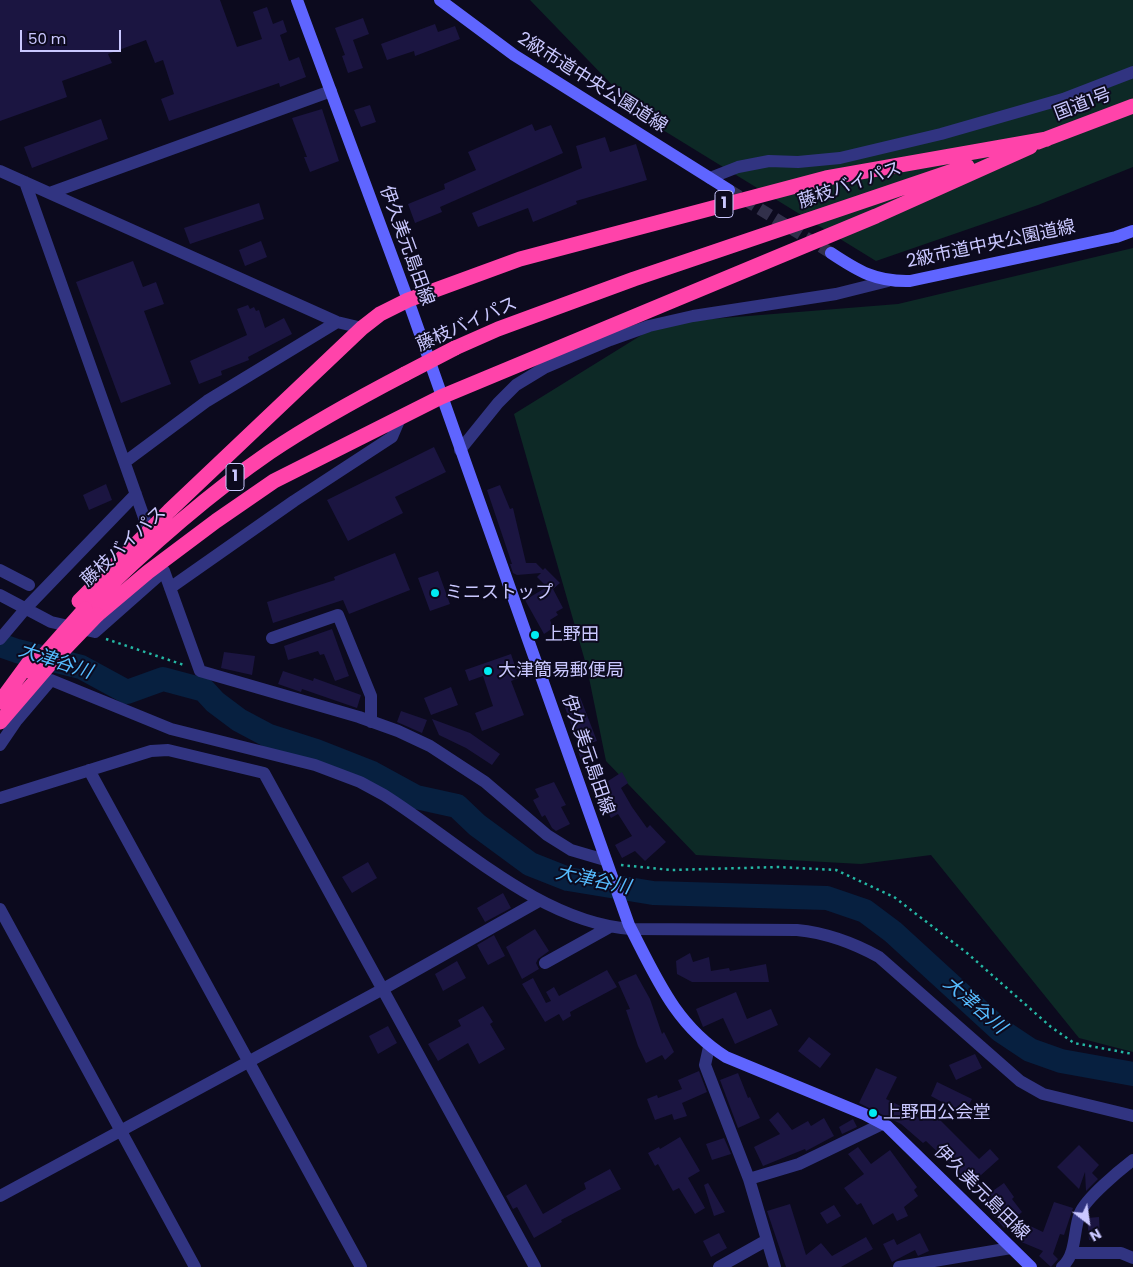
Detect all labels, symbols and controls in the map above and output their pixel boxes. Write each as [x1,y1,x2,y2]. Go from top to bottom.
scale bar [22,20,124,52]
text: 50 m [28,28,66,49]
street label: 2級市道中央公園道線 [513,28,671,138]
street label: 国道1号 [1051,84,1115,126]
street label: 藤枝バイパス [795,158,905,214]
street label: 伊久美元島田線 [374,183,438,309]
road number: 1 [715,190,733,218]
street label: 2級市道中央公園道線 [904,217,1078,273]
street label: 藤枝バイパス [413,293,521,357]
road number: 1 [226,464,244,491]
street label: 藤枝バイパス [77,502,171,592]
place label: ミニストップ [445,582,553,604]
marker: ミニストップ [429,587,441,599]
place label: 上野田 [545,624,599,646]
marker: 上野田 [529,629,541,641]
water label: 大津谷川 [15,639,95,685]
place label: 大津簡易郵便局 [498,660,624,682]
marker: 大津簡易郵便局 [482,665,494,677]
street label: 伊久美元島田線 [556,692,618,818]
water label: 大津谷川 [553,862,633,900]
water label: 大津谷川 [938,972,1010,1040]
place label: 上野田公会堂 [883,1102,991,1124]
marker: 上野田公会堂 [867,1107,879,1119]
street label: 伊久美元島田線 [929,1141,1033,1245]
north arrow [1063,1197,1113,1247]
text: N [1086,1224,1105,1246]

